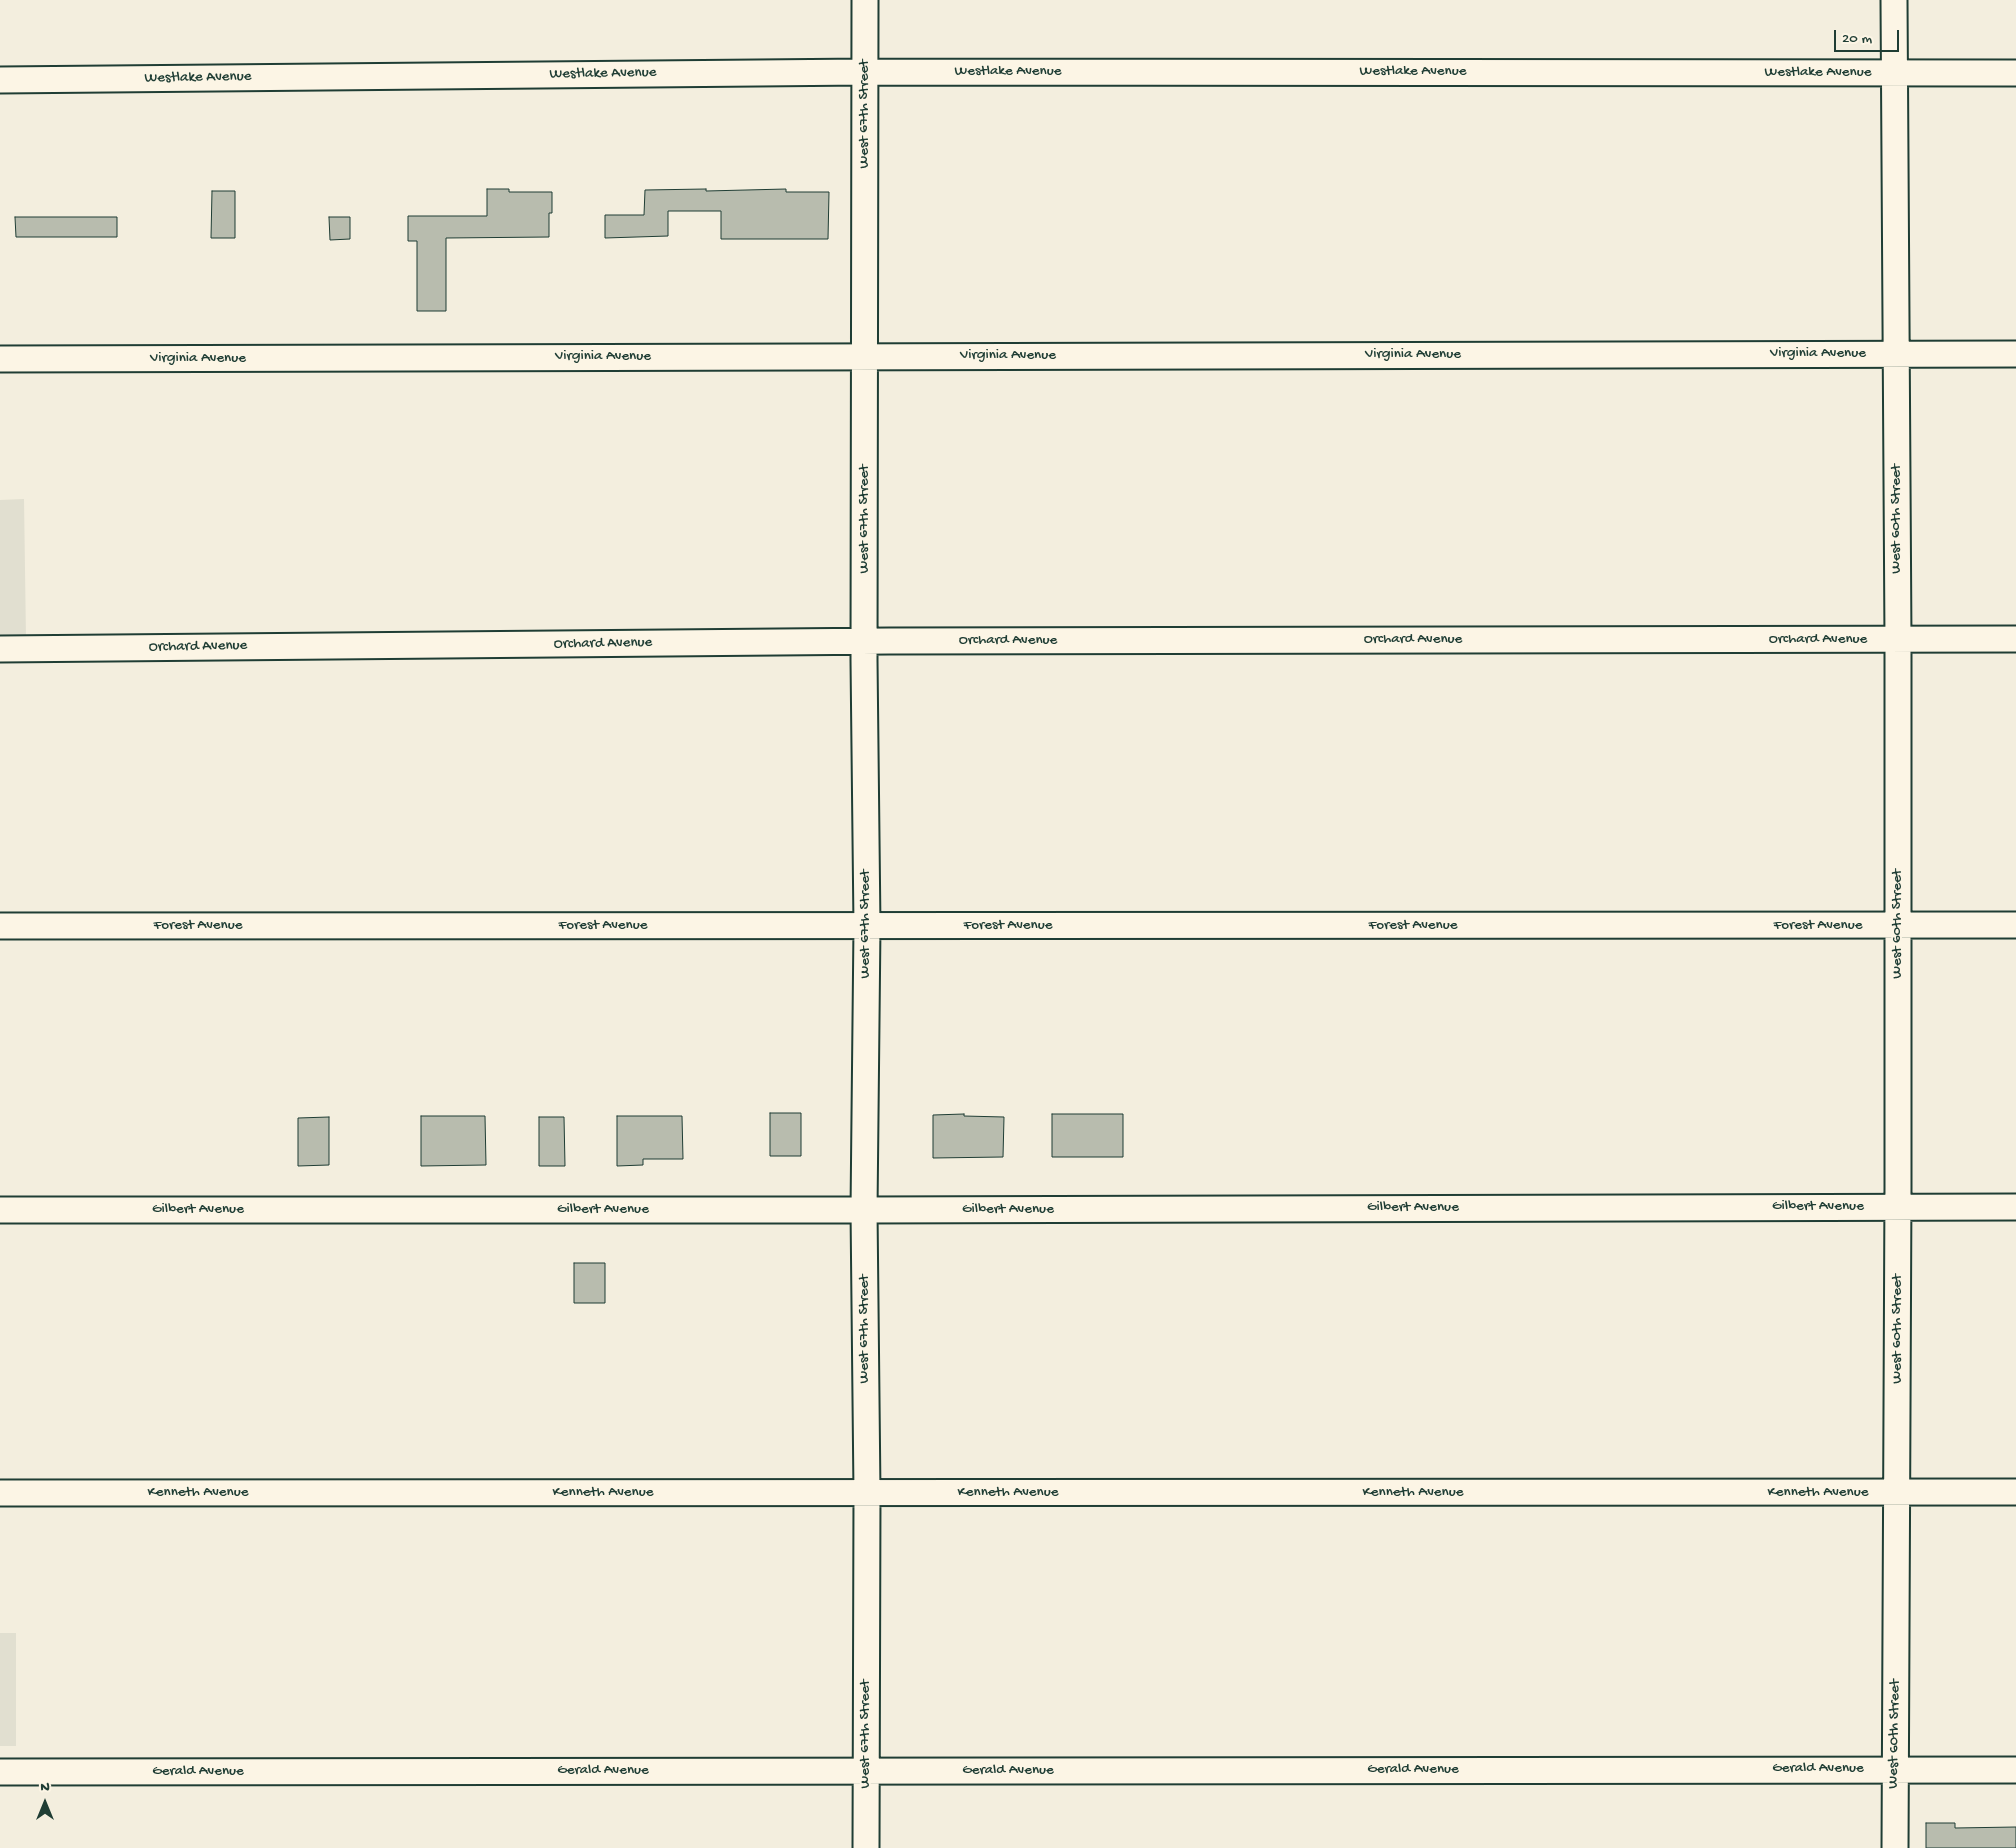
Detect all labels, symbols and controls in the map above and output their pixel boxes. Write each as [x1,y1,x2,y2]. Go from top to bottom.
scale bar [1836,20,1901,52]
text: 20 m [1842,30,1872,48]
street label: West 67th Street [856,60,874,168]
street label: Westlake Avenue [955,63,1061,81]
street label: Westlake Avenue [1360,63,1466,81]
street label: Westlake Avenue [549,64,657,84]
street label: Westlake Avenue [1765,64,1871,82]
street label: Westlake Avenue [144,68,252,88]
street label: Virginia Avenue [1770,345,1866,363]
street label: Virginia Avenue [1365,346,1461,364]
street label: Virginia Avenue [960,347,1056,365]
street label: Virginia Avenue [555,348,651,366]
street label: Virginia Avenue [150,350,246,368]
street label: West 60th Street [1888,464,1906,574]
street label: West 67th Street [856,465,874,573]
street label: Orchard Avenue [1364,631,1462,649]
street label: Orchard Avenue [1769,631,1867,649]
street label: Orchard Avenue [959,632,1057,650]
street label: Orchard Avenue [554,634,652,654]
street label: Orchard Avenue [149,637,247,657]
street label: West 60th Street [1889,869,1907,979]
street label: West 67th Street [857,870,875,978]
street label: Forest Avenue [154,917,242,935]
street label: Forest Avenue [559,917,647,935]
street label: Forest Avenue [964,917,1052,935]
street label: Forest Avenue [1369,917,1457,935]
street label: Forest Avenue [1774,917,1862,935]
street label: Gilbert Avenue [1772,1198,1864,1216]
street label: Gilbert Avenue [1367,1199,1459,1217]
street label: Gilbert Avenue [152,1201,244,1219]
street label: Gilbert Avenue [557,1201,649,1219]
street label: Gilbert Avenue [962,1201,1054,1219]
street label: West 60th Street [1889,1274,1907,1384]
street label: West 67th Street [856,1275,874,1383]
street label: Kenneth Avenue [148,1484,248,1502]
street label: Kenneth Avenue [553,1484,653,1502]
street label: Kenneth Avenue [958,1484,1058,1502]
street label: Kenneth Avenue [1363,1484,1463,1502]
street label: Kenneth Avenue [1768,1484,1868,1502]
street label: West 60th Street [1885,1679,1905,1789]
street label: West 67th Street [857,1680,875,1788]
street label: Gerald Avenue [1772,1760,1864,1778]
street label: Gerald Avenue [1367,1761,1459,1779]
street label: Gerald Avenue [557,1762,649,1780]
street label: Gerald Avenue [962,1762,1054,1780]
street label: Gerald Avenue [152,1763,244,1781]
north arrow [20,1778,70,1828]
text: N [40,1779,50,1796]

